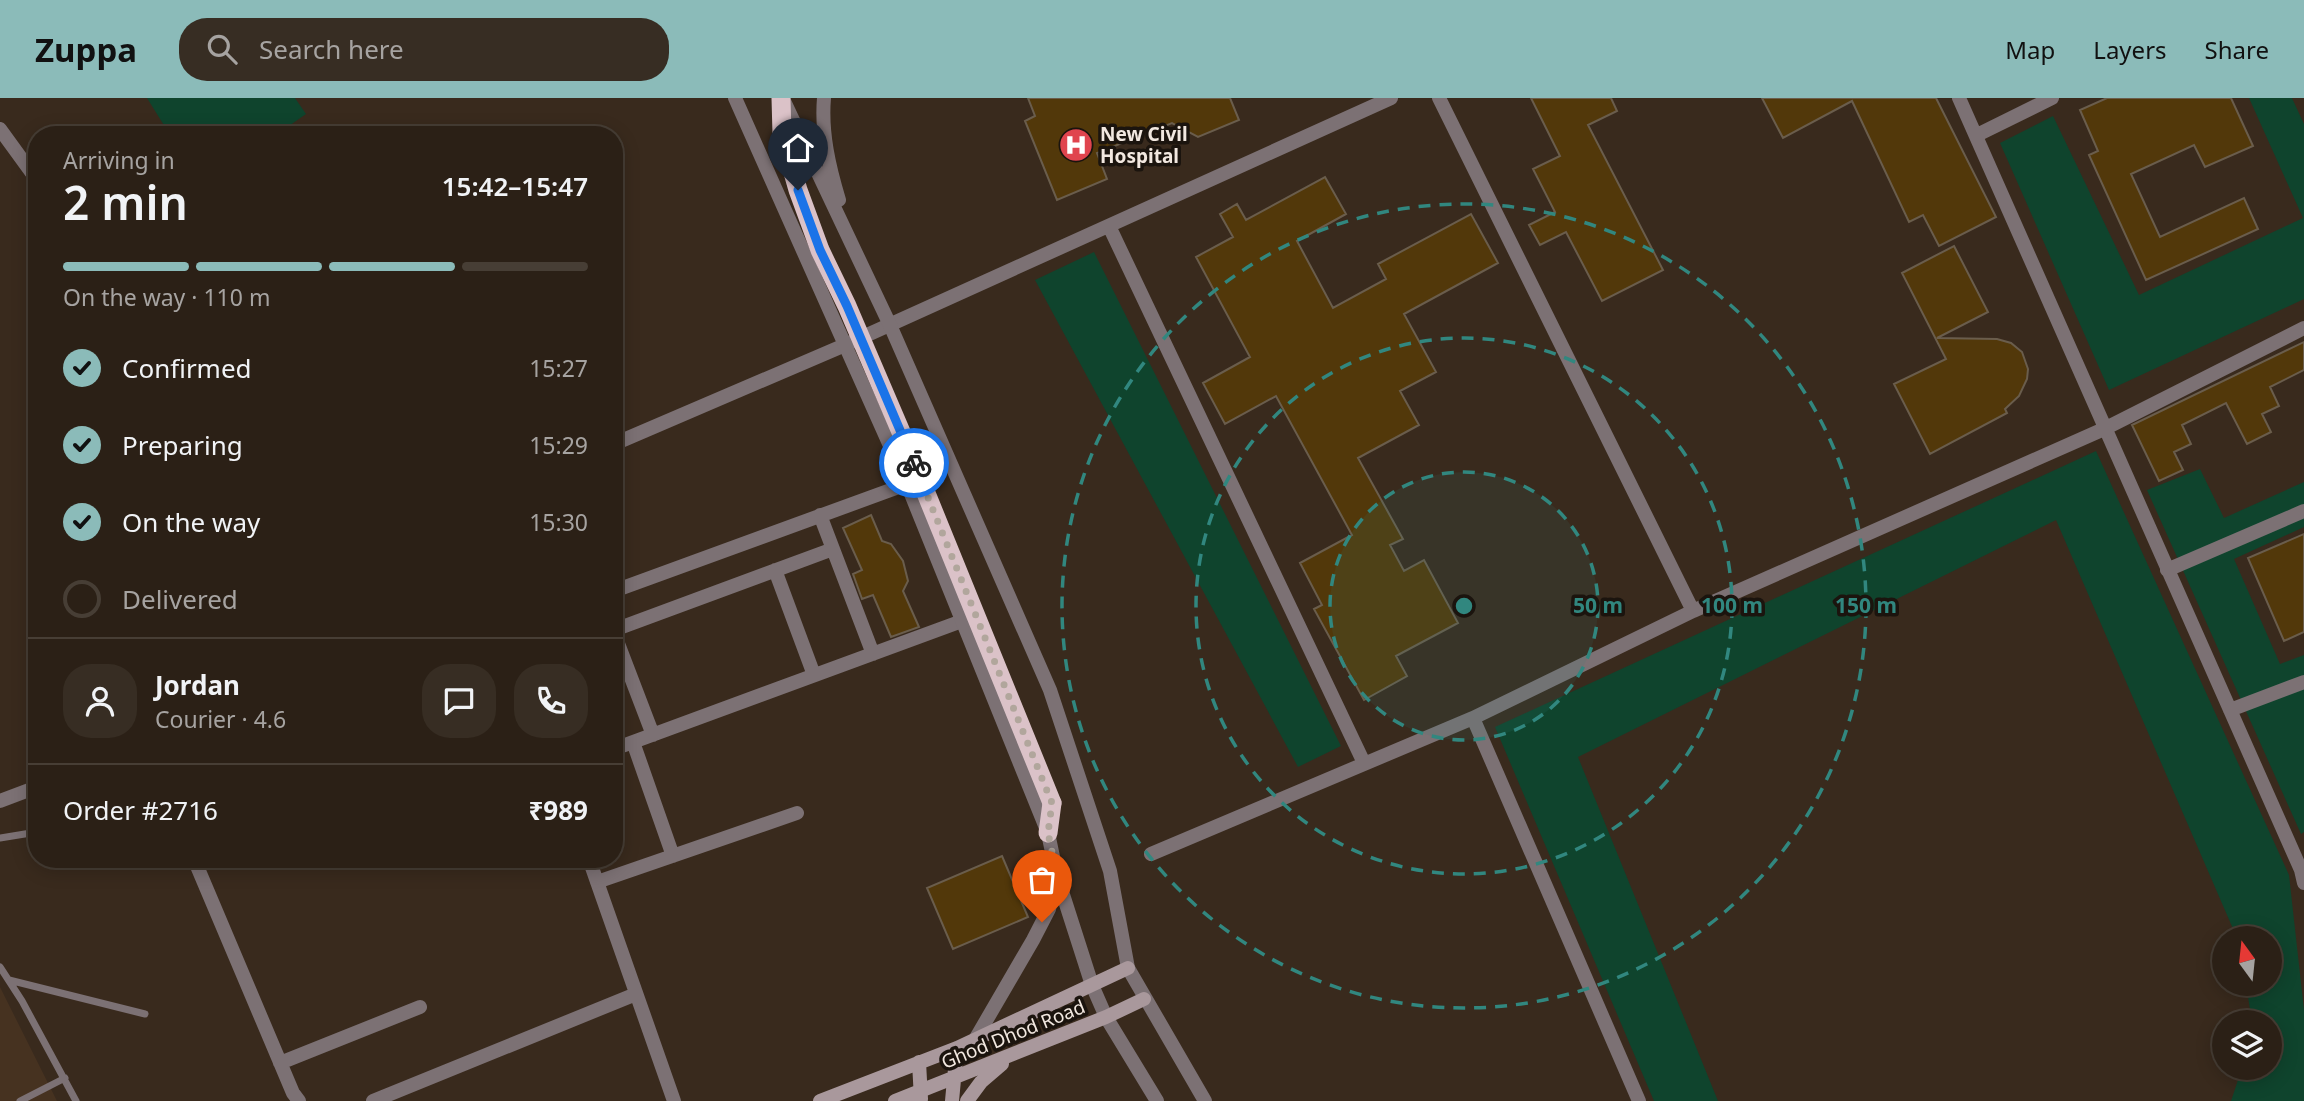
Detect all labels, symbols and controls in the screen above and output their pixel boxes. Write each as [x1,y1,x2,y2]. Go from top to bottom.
search box [179,18,669,81]
text: Zuppa [35,27,137,72]
icon: search [203,30,241,68]
text: Search here [259,31,404,67]
text: Map [2005,33,2055,66]
text: Layers [2093,33,2167,66]
text: Share [2205,33,2269,66]
pin [768,118,828,190]
place label: New Civil Hospital [1100,121,1188,169]
hospital icon: New Civil Hospital [1057,126,1095,164]
icon: home [779,129,817,167]
text: Arriving in [63,144,175,176]
text: 15:42–15:47 [442,168,588,204]
text: 2 min [63,171,188,233]
text: On the way · 110 m [63,281,270,313]
icon: check [63,349,101,387]
text: Confirmed [122,350,252,386]
text: 15:27 [529,352,588,384]
icon: check [63,426,101,464]
text: Preparing [122,427,243,463]
courier [879,428,949,498]
text: 15:29 [529,429,588,461]
icon: bike [895,444,933,482]
icon: check [63,503,101,541]
text: On the way [122,504,260,540]
text: 15:30 [529,506,588,538]
text: Delivered [122,581,238,617]
text: 50 m [1573,591,1623,619]
text: 100 m [1701,591,1763,619]
text: 150 m [1835,591,1897,619]
centre of rings [1452,594,1476,618]
button: person [63,664,137,738]
button: chat [422,664,496,738]
button: phone [514,664,588,738]
text: Jordan [155,667,240,703]
text: Courier · 4.6 [155,703,286,735]
text: Order #2716 [63,792,218,828]
text: ₹989 [529,792,588,828]
pin [1012,850,1072,922]
icon: bag [1023,861,1061,899]
north arrow [2212,926,2282,996]
map controls [2212,926,2282,1080]
street label: Ghod Dhod Road [937,993,1089,1075]
button: layers [2212,1010,2282,1080]

